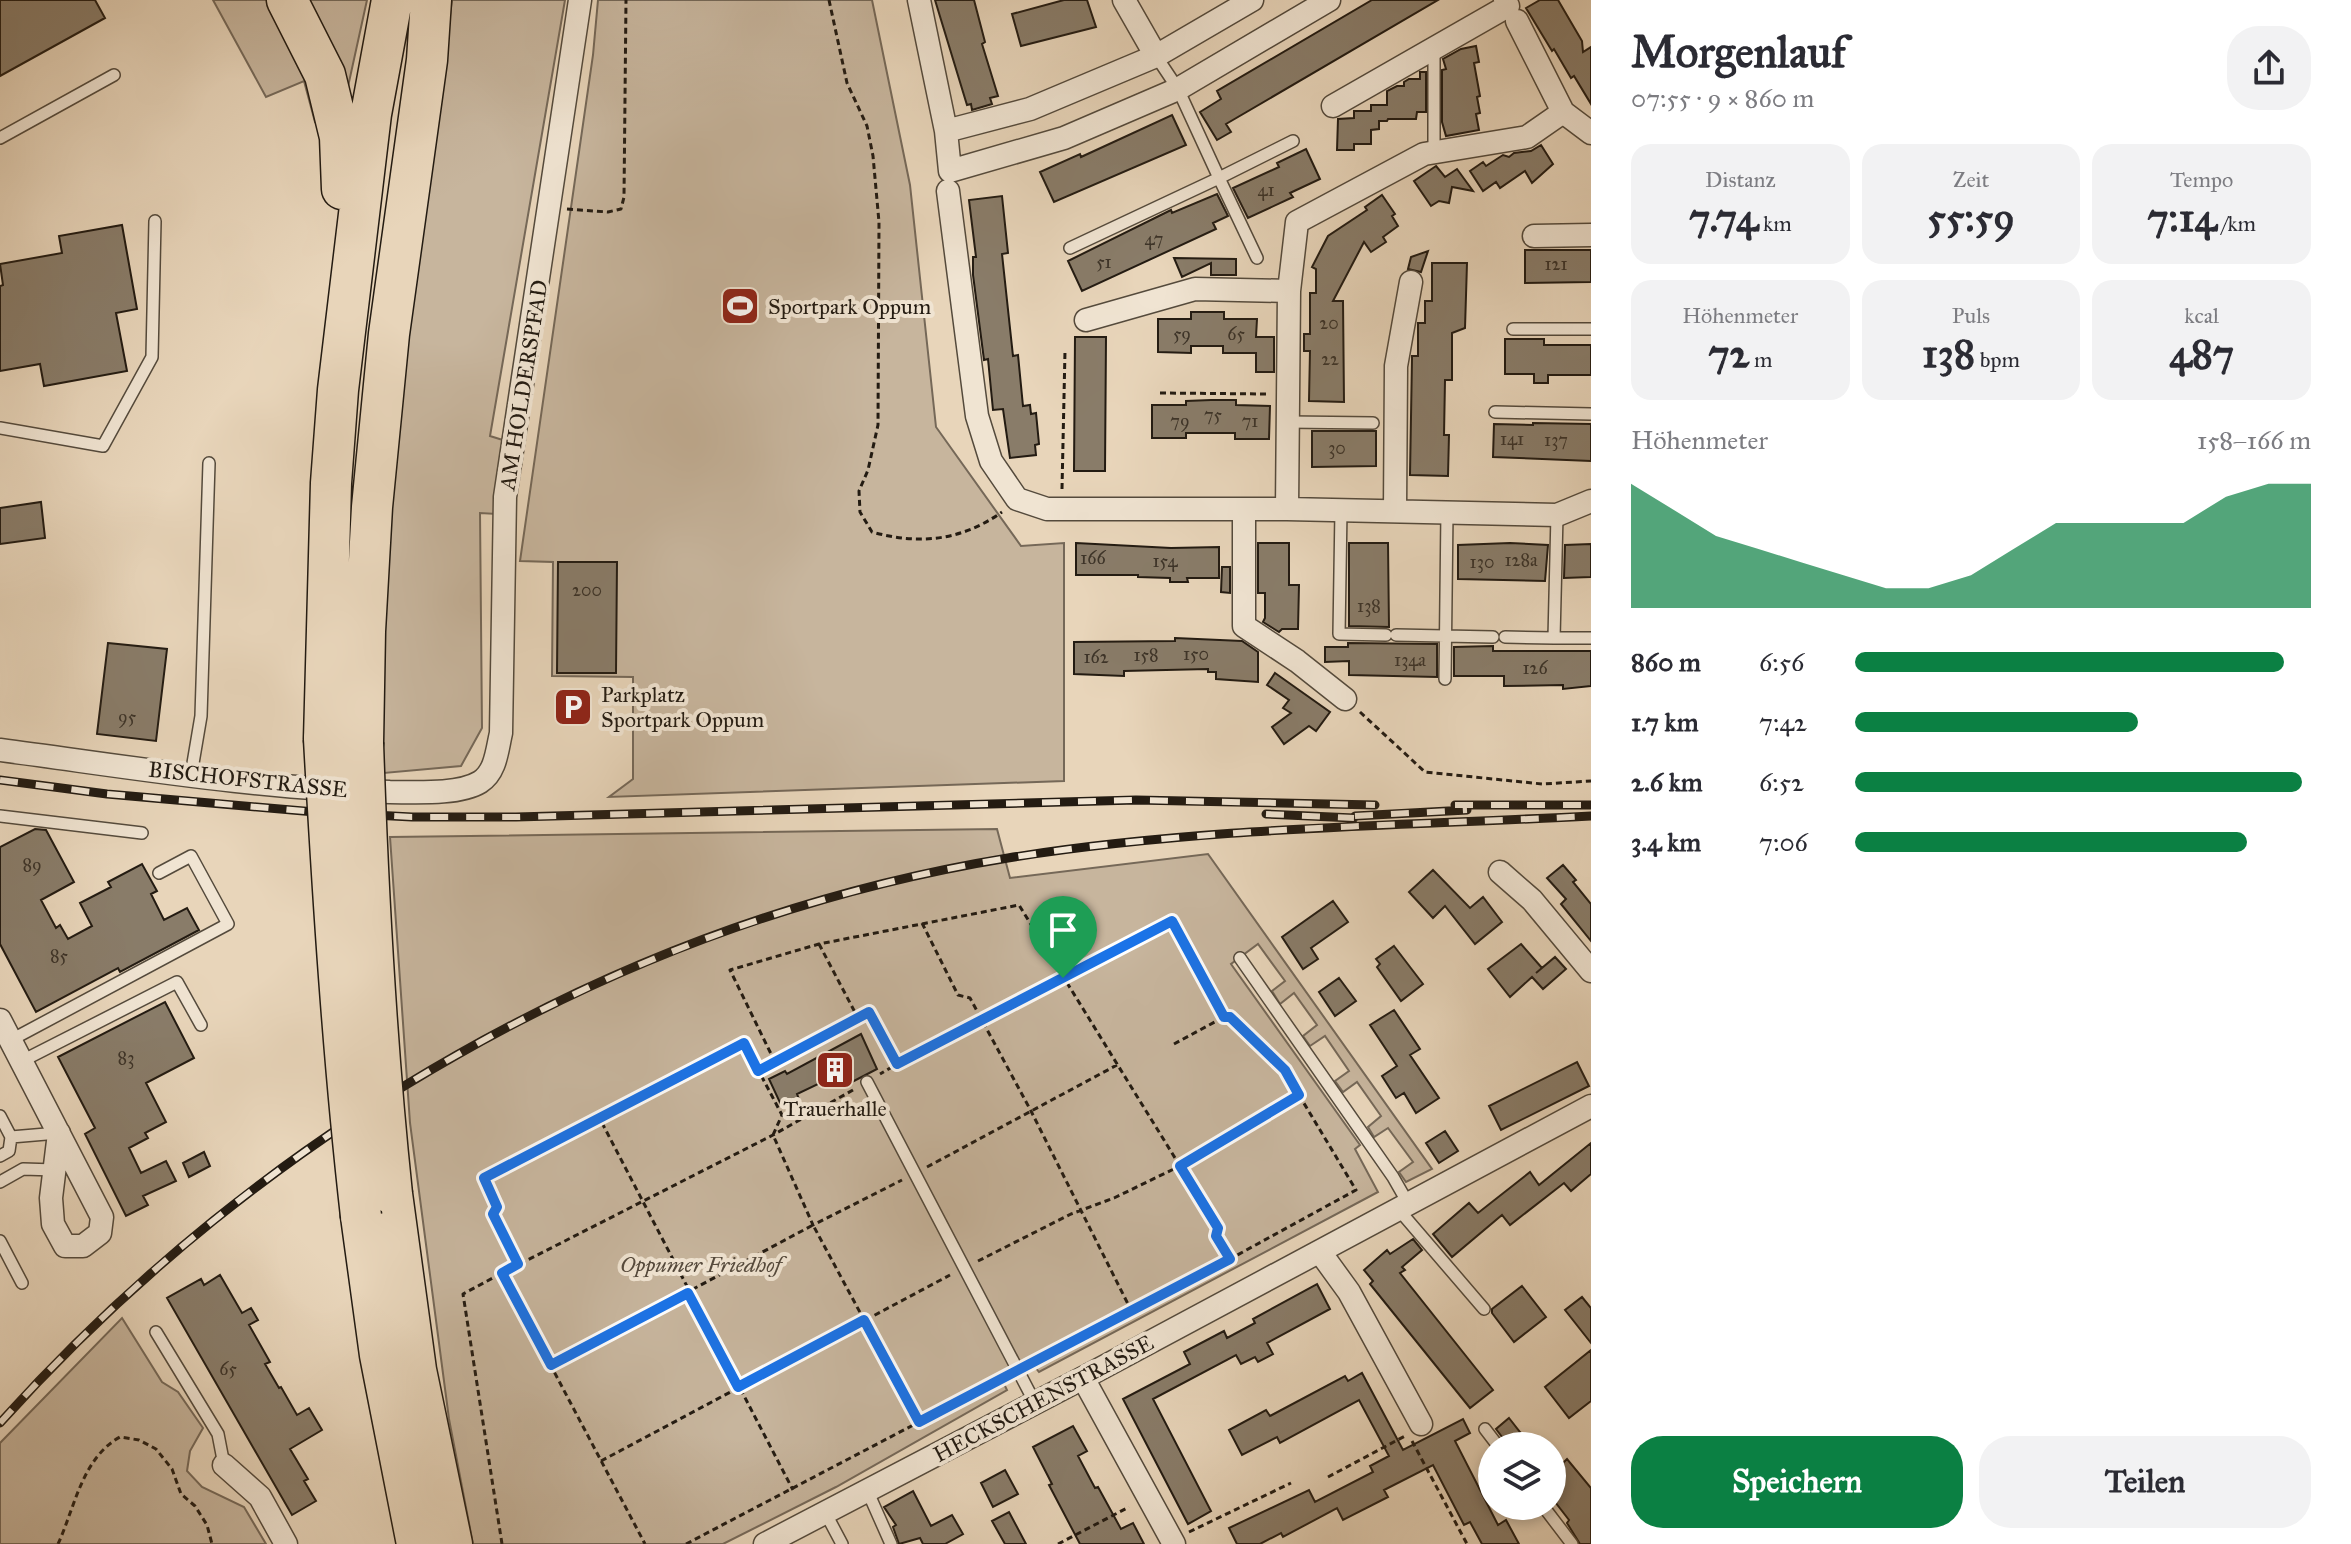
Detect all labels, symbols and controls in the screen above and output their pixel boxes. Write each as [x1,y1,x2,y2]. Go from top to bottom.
text: Morgenlauf [1631,25,1846,79]
button: share [2227,26,2311,110]
text: 07:55 · 9 × 860 m [1631,82,1814,114]
text: Distanz [1705,166,1776,193]
text: Zeit [1953,166,1989,193]
text: Tempo [2170,166,2233,193]
house number: 41 [1257,179,1275,201]
text: 7.74 [1689,193,1758,242]
text: 55:59 [1927,193,2015,242]
text: 7:14 [2147,193,2217,242]
text: km [1758,210,1792,237]
text: /km [2217,210,2256,237]
house number: 47 [1145,228,1163,250]
house number: 51 [1096,251,1112,273]
house number: 121 [1544,253,1568,275]
street label: AM HOLDERSPFAD [493,278,553,493]
sports icon: Sportpark Oppum [719,285,761,327]
place label: Sportpark Oppum [768,293,932,320]
text: Höhenmeter [1682,302,1798,329]
text: Puls [1952,302,1990,329]
text: kcal [2184,302,2219,329]
house number: 20 [1319,312,1339,334]
house number: 59 [1173,323,1191,345]
house number: 65 [1227,323,1245,345]
text: 72 [1708,329,1749,378]
text: 138 [1922,329,1975,378]
text: 487 [2169,329,2234,378]
text: m [1749,346,1772,373]
text: bpm [1975,346,2020,373]
house number: 22 [1321,348,1339,370]
house number: 75 [1204,404,1223,426]
house number: 79 [1170,410,1190,432]
house number: 71 [1242,410,1258,432]
text: Höhenmeter [1631,424,1768,456]
text: 158–166 m [2197,424,2311,456]
house number: 141 [1500,428,1524,450]
house number: 137 [1544,429,1568,451]
house number: 30 [1328,437,1346,459]
house number: 166 [1080,547,1107,569]
house number: 128a [1504,549,1538,571]
house number: 154 [1153,550,1178,572]
house number: 130 [1470,551,1494,573]
house number: 200 [572,579,602,601]
house number: 138 [1357,595,1381,617]
house number: 150 [1183,643,1209,665]
house number: 158 [1134,644,1158,666]
house number: 162 [1083,646,1109,668]
text: 860 m [1631,646,1701,678]
text: 6:56 [1759,646,1804,678]
house number: 134a [1394,649,1426,671]
house number: 126 [1522,657,1548,679]
place label: Parkplatz Sportpark Oppum [601,681,765,733]
parking icon: Parkplatz Sportpark Oppum [552,686,594,728]
house number: 95 [118,706,137,728]
text: 1.7 km [1631,706,1699,738]
text: 7:42 [1759,706,1807,738]
street label: BISCHOFSTRASSE [147,756,349,803]
text: 2.6 km [1631,766,1703,798]
text: 6:52 [1759,766,1804,798]
text: 3.4 km [1631,826,1701,858]
text: 7:06 [1759,826,1808,858]
house number: 89 [22,854,42,876]
pin [1029,896,1097,978]
icon: arrive [1041,908,1085,952]
house number: 85 [50,945,69,967]
house number: 83 [118,1047,134,1069]
building icon: Trauerhalle [814,1049,856,1091]
place label: Trauerhalle [783,1095,887,1122]
park label: Oppumer Friedhof [620,1251,787,1278]
street label: HECKSCHENSTRASSE [929,1329,1158,1468]
house number: 65 [219,1358,237,1380]
map controls [1478,1432,1566,1520]
button: layers [1478,1432,1566,1520]
button: Speichern [1631,1436,1963,1528]
button: Teilen [1979,1436,2311,1528]

